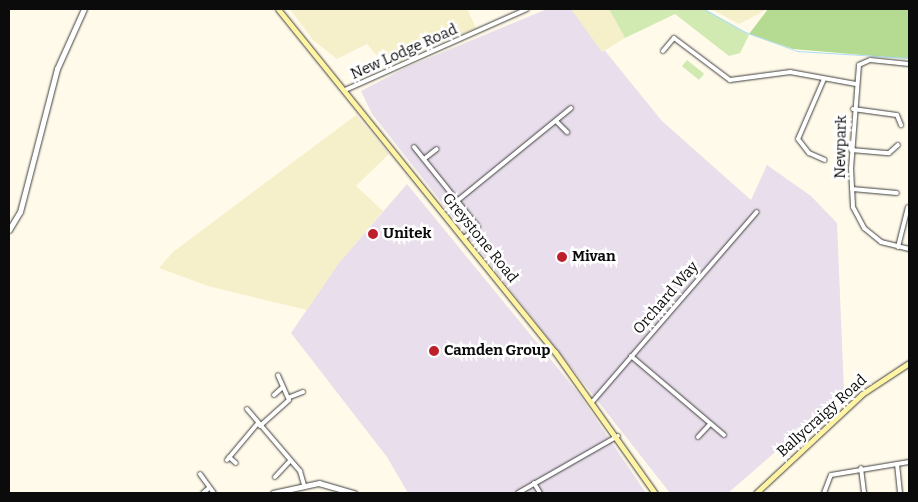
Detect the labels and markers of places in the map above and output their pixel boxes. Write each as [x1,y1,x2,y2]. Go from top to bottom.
place label: Unitek [383,225,431,243]
marker: Unitek [367,228,379,240]
place label: Mivan [572,248,616,266]
marker: Mivan [556,251,568,263]
place label: Camden Group [444,342,550,360]
marker: Camden Group [428,345,440,357]

